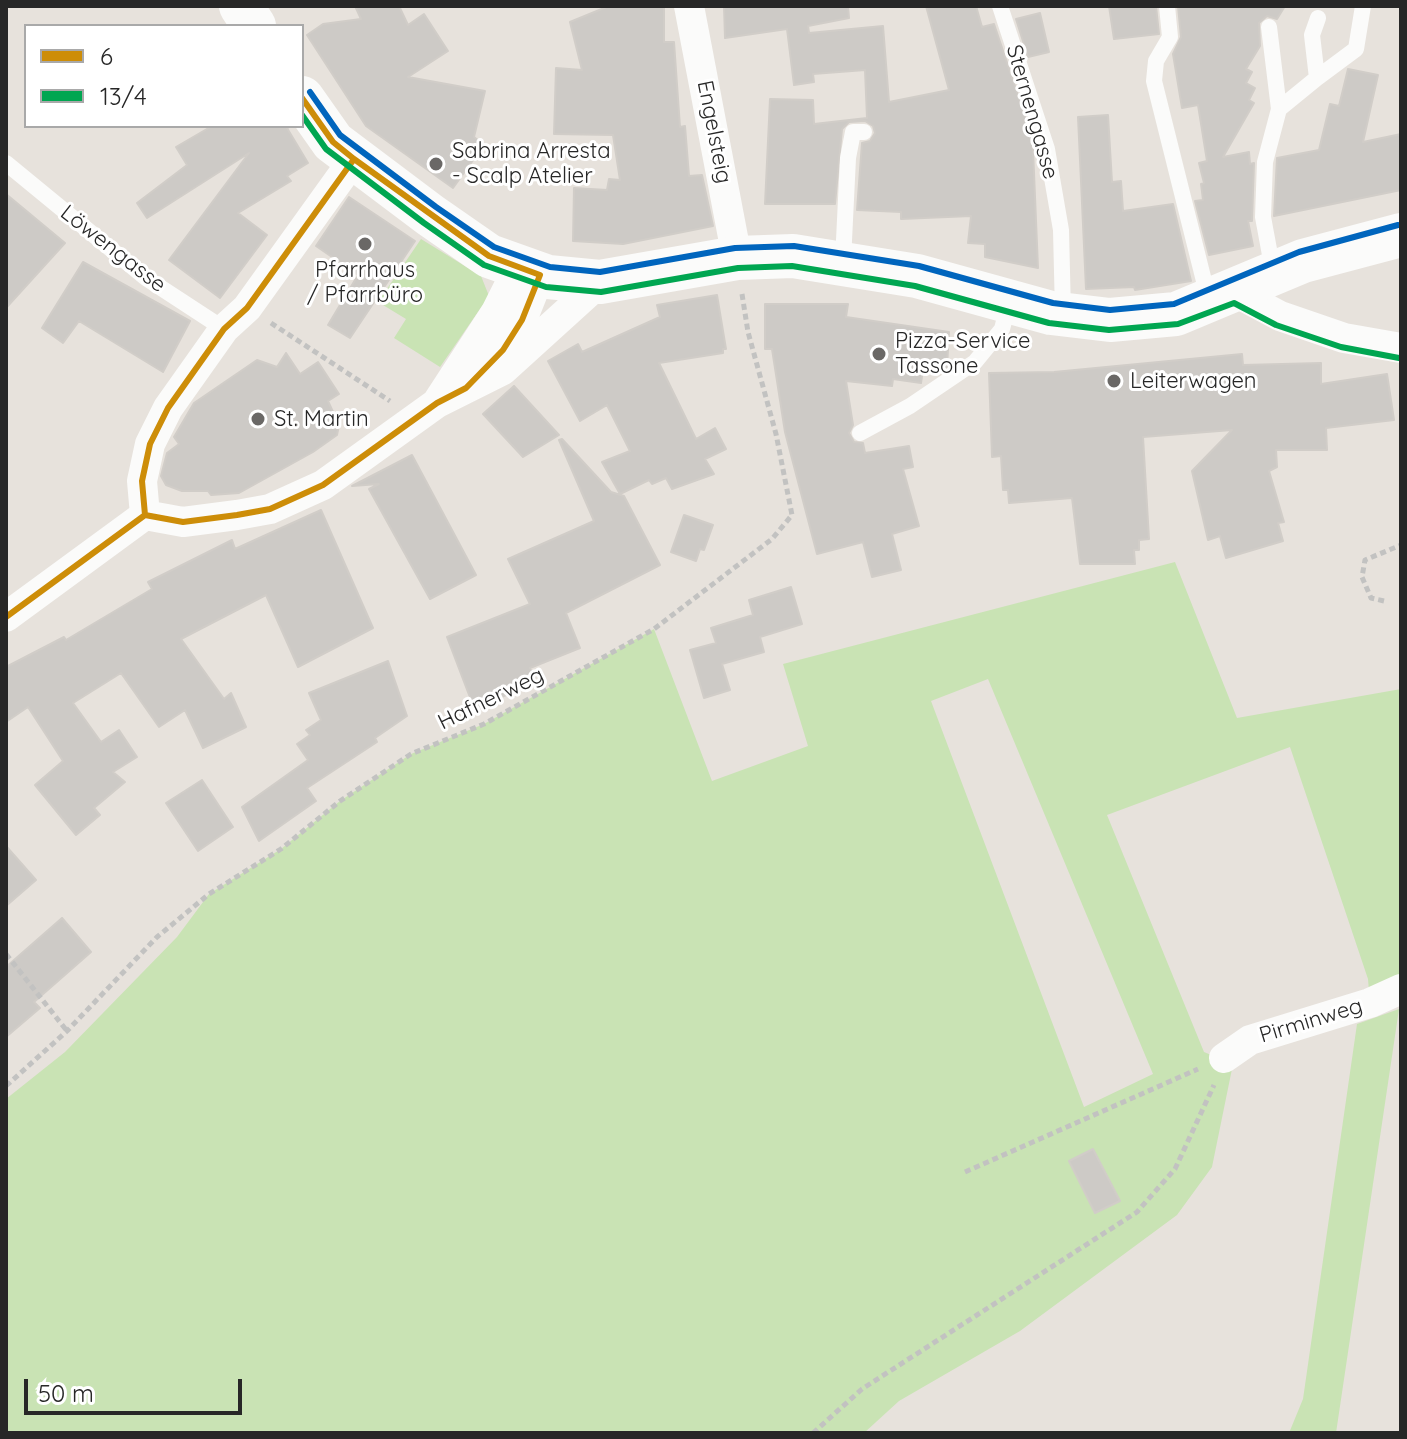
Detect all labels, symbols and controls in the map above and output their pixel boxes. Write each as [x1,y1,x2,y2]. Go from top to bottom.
legend [24,24,304,128]
text: 6 [100,41,113,71]
street label: Sternengasse [1000,42,1064,182]
street label: Engelsteig [691,78,737,186]
text: 13/4 [100,81,147,111]
place label: Sabrina Arresta - Scalp Atelier [452,138,610,190]
marker: Sabrina Arresta - Scalp Atelier [427,155,445,173]
street label: Löwengasse [55,200,171,298]
marker: Pfarrhaus / Pfarrbüro [356,235,374,253]
place label: Pfarrhaus / Pfarrbüro [307,257,423,308]
place label: Pizza-Service Tassone [895,328,1030,380]
marker: Pizza-Service Tassone [870,345,888,363]
place label: Leiterwagen [1130,368,1257,394]
marker: Leiterwagen [1105,372,1123,390]
place label: St. Martin [274,406,369,432]
marker: St. Martin [249,410,267,428]
street label: Hafnerweg [434,662,548,736]
street label: Pirminweg [1256,993,1366,1049]
scale bar [28,1363,246,1413]
text: 50 m [38,1378,94,1408]

